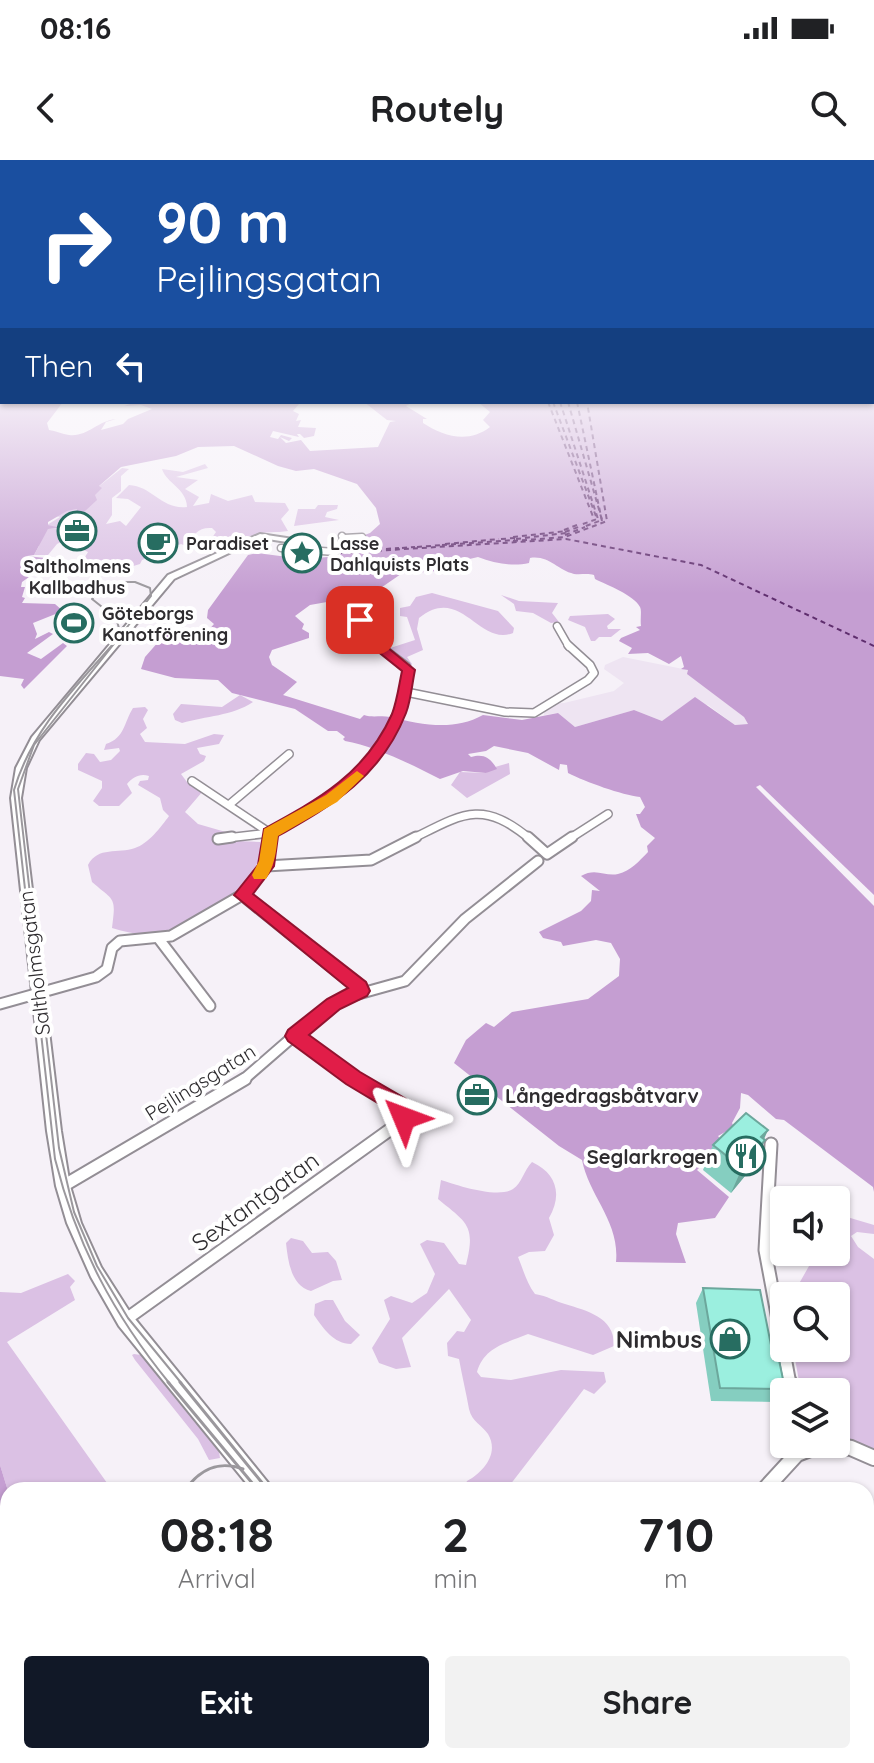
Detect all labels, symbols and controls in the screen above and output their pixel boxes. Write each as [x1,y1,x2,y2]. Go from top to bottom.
text: 08:16 [40,9,111,47]
icon: back [24,86,68,130]
text: Routely [370,86,504,131]
icon: search [806,86,850,130]
text: 90 m [156,187,290,257]
icon: right [24,192,128,296]
text: Pejlingsgatan [156,256,382,301]
icon: left [109,344,153,388]
text: Then [24,347,93,385]
office icon: Saltholmens Kallbadhus [56,510,98,552]
cafe icon: Paradiset [137,522,179,564]
place label: Paradiset [186,532,269,555]
place icon: Lasse Dahlquists Plats [281,532,323,574]
place label: Lasse Dahlquists Plats [330,532,469,576]
place label: Saltholmens Kallbadhus [23,555,131,599]
pin [326,586,394,654]
icon: arrive [338,598,382,642]
sports icon: Göteborgs Kanotförening [53,602,95,644]
place label: Göteborgs Kanotförening [102,602,228,646]
street label: Saltholmsgatan [13,889,55,1037]
street label: Pejlingsgatan [140,1038,260,1126]
office icon: Långedragsbåtvarv [456,1074,498,1116]
position arrow [362,1076,446,1160]
place label: Långedragsbåtvarv [505,1083,699,1108]
restaurant icon: Seglarkrogen [725,1135,767,1177]
place label: Seglarkrogen [587,1144,718,1169]
street label: Sextantgatan [185,1145,325,1257]
map controls [770,1186,850,1458]
button: sound [770,1186,850,1266]
button: search [770,1282,850,1362]
shop icon: Nimbus [709,1318,751,1360]
place label: Nimbus [616,1324,702,1354]
button: layers [770,1378,850,1458]
text: 08:18 [160,1504,274,1564]
text: 2 [442,1504,469,1564]
text: 710 [638,1504,714,1564]
text: Arrival [178,1562,256,1595]
text: min [434,1562,478,1595]
text: m [664,1562,688,1595]
button: Exit [24,1656,429,1748]
button: Share [445,1656,850,1748]

